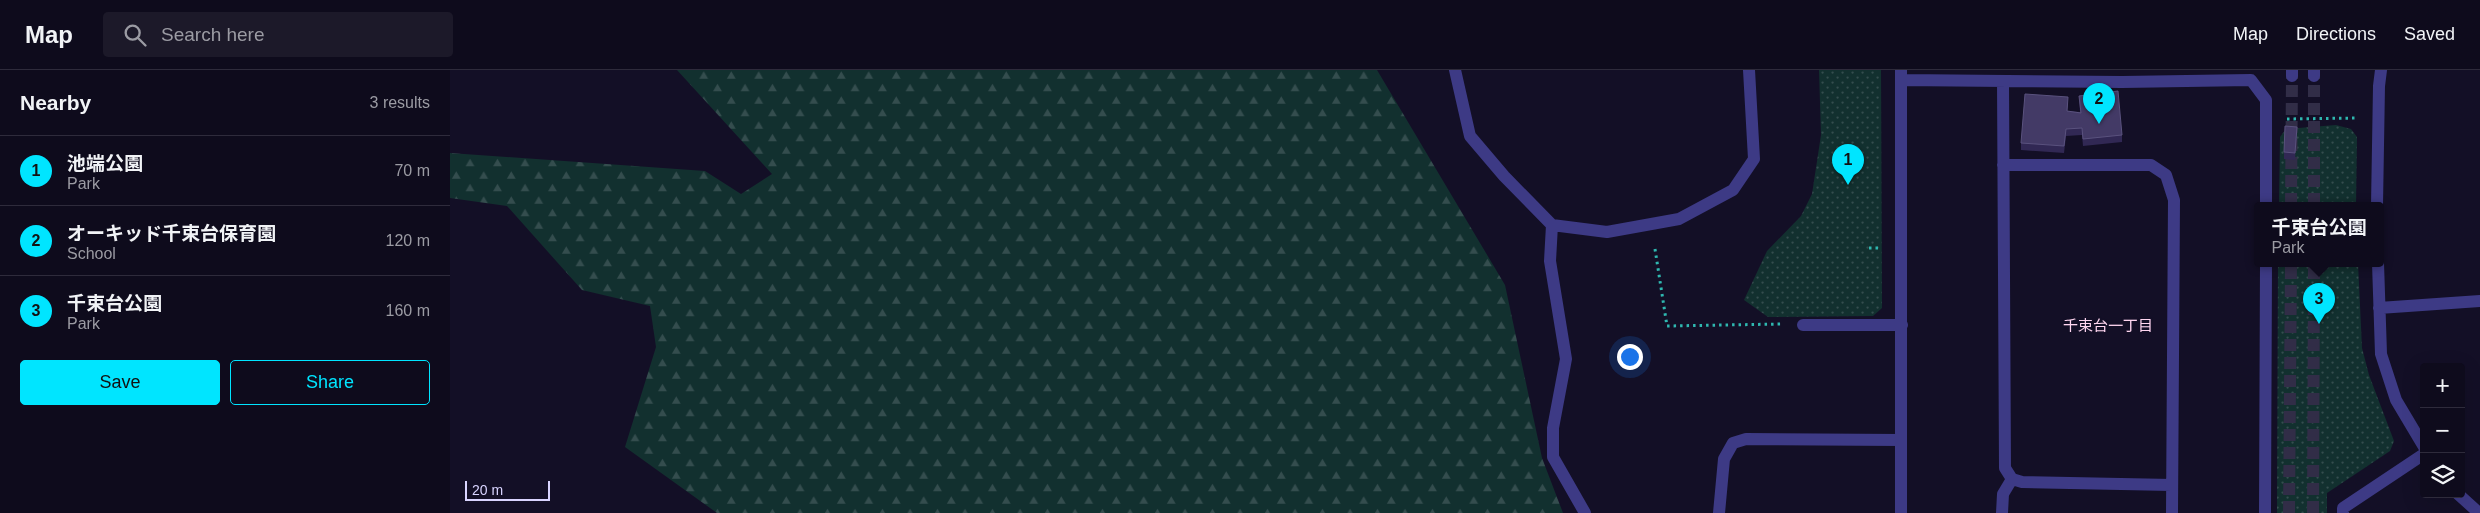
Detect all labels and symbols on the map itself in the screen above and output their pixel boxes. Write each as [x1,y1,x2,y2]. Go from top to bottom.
pin: 2 [2083,83,2115,124]
pin: 1 [1832,144,1864,185]
pin: 3 [2303,283,2335,324]
district label: 千束台一丁目 [2063,317,2153,334]
your location [1617,344,1643,370]
scale bar [465,478,550,501]

